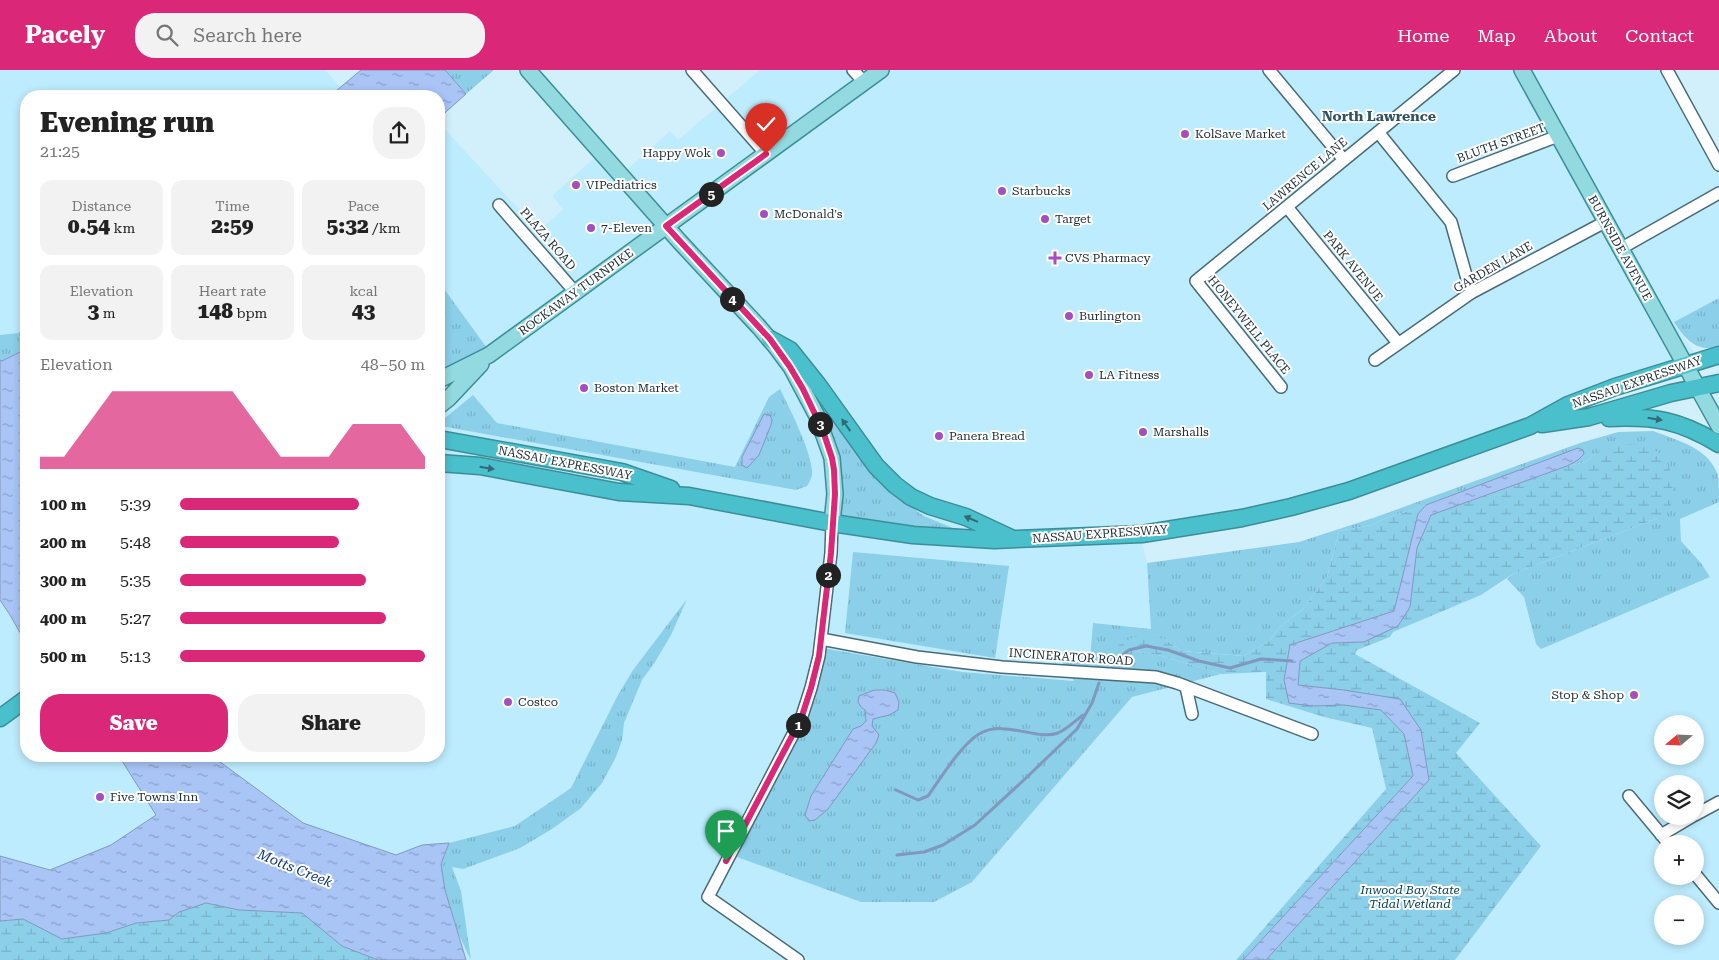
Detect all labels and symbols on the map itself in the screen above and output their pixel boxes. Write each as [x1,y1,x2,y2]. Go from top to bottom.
pin [745,103,787,154]
district label: North Lawrence [1322,108,1436,124]
street label: BLUTH STREET [1455,121,1547,165]
place label: KolSave Market [1195,127,1286,141]
marker: KolSave Market [1179,128,1191,140]
street label: LAWRENCE LANE [1260,135,1350,213]
place label: Happy Wok [642,146,711,160]
marker: Happy Wok [715,147,727,159]
place label: VIPediatrics [586,178,657,192]
marker: VIPediatrics [570,179,582,191]
pin: 5 [698,182,724,206]
place label: Starbucks [1012,184,1071,198]
marker: Starbucks [996,185,1008,197]
street label: BURNSIDE AVENUE [1585,193,1655,303]
street label: PLAZA ROAD [517,205,579,273]
place label: McDonald's [774,207,843,221]
marker: McDonald's [758,208,770,220]
place label: Target [1055,212,1092,226]
marker: Target [1039,213,1051,225]
place label: 7-Eleven [601,221,652,235]
marker: 7-Eleven [585,222,597,234]
street label: PARK AVENUE [1320,228,1386,304]
street label: GARDEN LANE [1451,239,1535,295]
street label: ROCKAWAY TURNPIKE [516,246,636,338]
place label: CVS Pharmacy [1065,251,1152,265]
marker: CVS Pharmacy [1049,252,1061,264]
street label: HONEYWELL PLACE [1205,273,1293,377]
pin: 4 [720,286,744,312]
place label: Burlington [1079,309,1141,323]
marker: Burlington [1063,310,1075,322]
street label: NASSAU EXPRESSWAY [1570,353,1704,411]
place label: LA Fitness [1099,368,1159,382]
marker: LA Fitness [1083,369,1095,381]
place label: Boston Market [594,381,679,395]
marker: Boston Market [578,382,590,394]
pin: 3 [808,412,832,436]
one-way arrow [1648,415,1664,423]
one-way arrow [841,418,851,431]
place label: Marshalls [1153,425,1209,439]
marker: Marshalls [1137,426,1149,438]
place label: Panera Bread [949,429,1025,443]
marker: Panera Bread [933,430,945,442]
street label: NASSAU EXPRESSWAY [497,443,634,483]
one-way arrow [480,464,496,472]
one-way arrow [964,515,978,523]
street label: NASSAU EXPRESSWAY [1032,522,1169,546]
pin: 2 [816,562,840,588]
street label: INCINERATOR ROAD [1008,646,1134,668]
place label: Stop & Shop [1552,688,1624,702]
marker: Stop & Shop [1628,689,1640,701]
place label: Costco [518,695,558,709]
marker: Costco [502,696,514,708]
pin: 1 [786,712,810,738]
north arrow [1654,715,1704,765]
place label: Five Towns Inn [110,790,198,804]
marker: Five Towns Inn [94,791,106,803]
pin [705,810,747,861]
water label: Motts Creek [254,845,335,890]
park label: Inwood Bay State Tidal Wetland [1359,883,1460,911]

